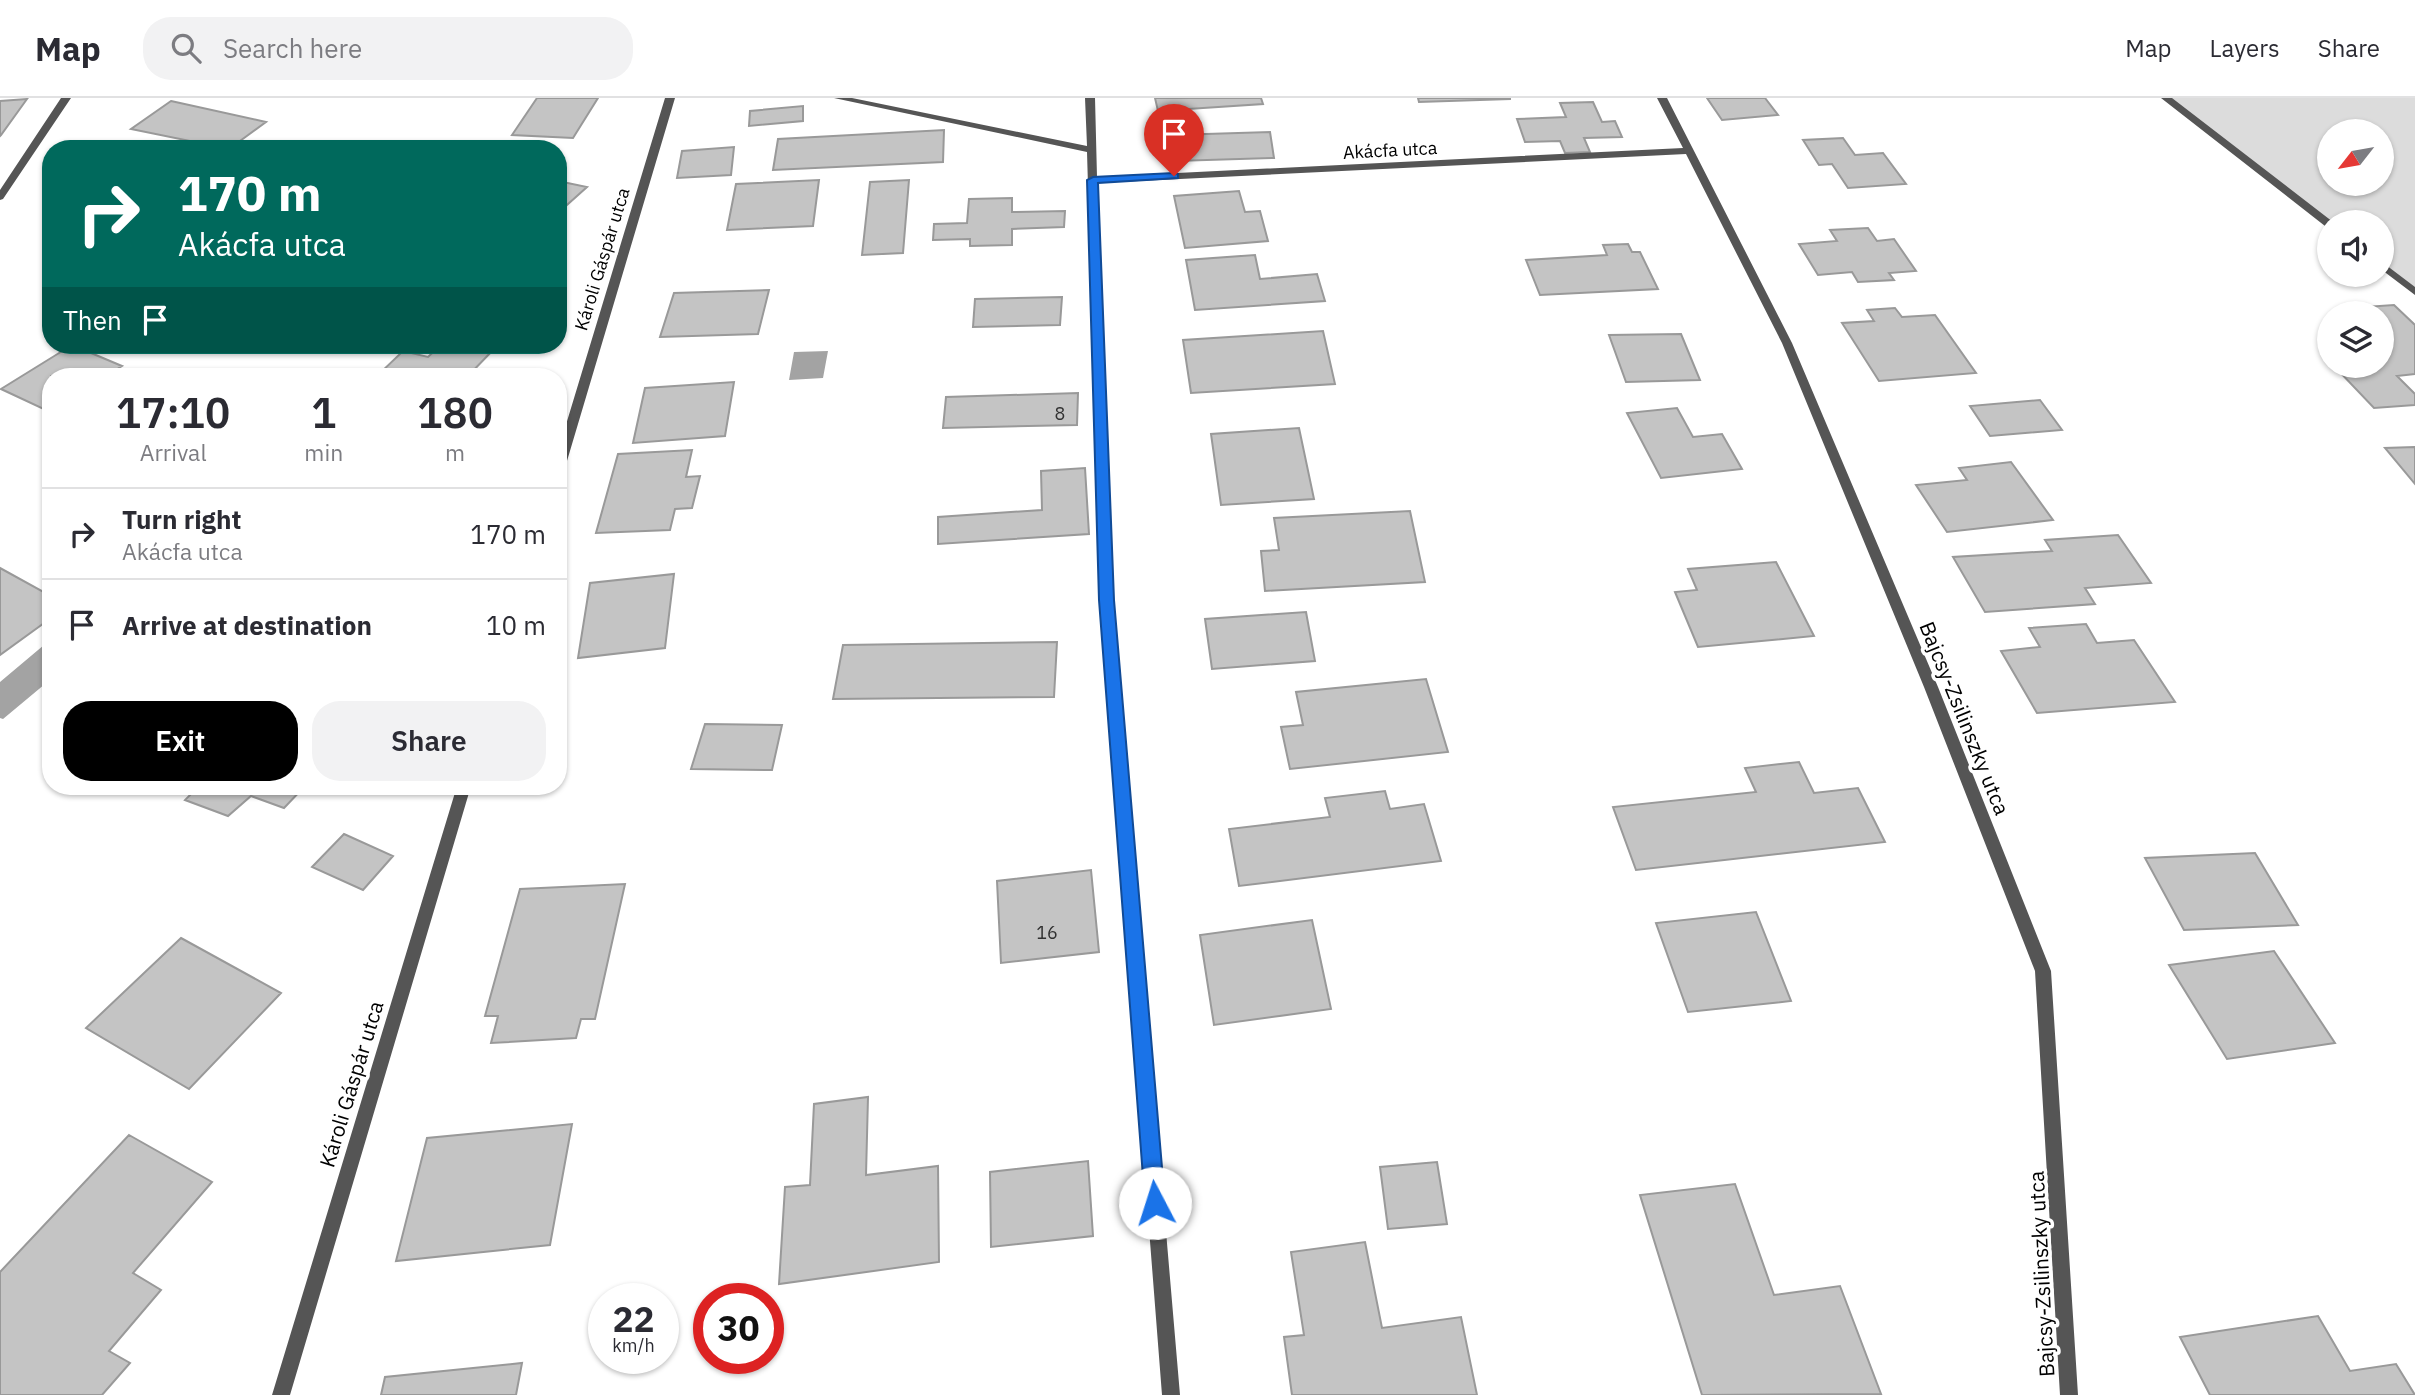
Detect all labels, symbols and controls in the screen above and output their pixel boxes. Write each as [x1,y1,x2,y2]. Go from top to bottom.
search box [143,17,633,80]
text: Map [35,27,101,70]
icon: search [167,29,205,67]
text: Search here [223,31,362,65]
text: Map [2125,32,2172,64]
text: Layers [2210,32,2280,64]
text: Share [2318,32,2380,64]
pin [1144,104,1204,176]
icon: arrive [1155,115,1193,153]
north arrow [2317,119,2394,196]
map controls [2317,119,2394,378]
street label: Akácfa utca [1342,136,1438,164]
text: 170 m [178,161,322,224]
icon: right [63,168,154,259]
street label: Károli Gáspár utca [569,185,635,333]
button: sound [2317,210,2394,287]
text: Akácfa utca [178,223,346,265]
icon: arrive [136,301,174,339]
button: layers [2317,301,2394,378]
text: Then [63,303,122,337]
text: 17:10 [116,385,230,440]
text: 1 [311,385,336,440]
text: 180 [417,385,493,440]
house number: 8 [1055,402,1065,425]
text: Arrival [140,437,207,467]
text: min [304,437,343,467]
text: m [445,437,465,467]
text: Turn right [122,502,241,536]
icon: right [63,515,101,553]
text: 170 m [470,517,546,551]
text: Akácfa utca [122,536,243,566]
icon: arrive [63,606,101,644]
text: Arrive at destination [122,608,372,642]
text: 10 m [486,608,546,642]
street label: Bajcsy-Zsilinszky utca [1913,617,2017,819]
button: Exit [63,701,298,781]
button: Share [312,701,546,781]
house number: 16 [1036,921,1058,944]
street label: Károli Gáspár utca [312,997,390,1171]
position arrow [1118,1166,1192,1240]
street label: Bajcsy-Zsilinszky utca [2022,1170,2060,1378]
speed limit sign: 30 [693,1283,784,1374]
text: 22 [612,1296,655,1342]
text: km/h [612,1334,655,1357]

